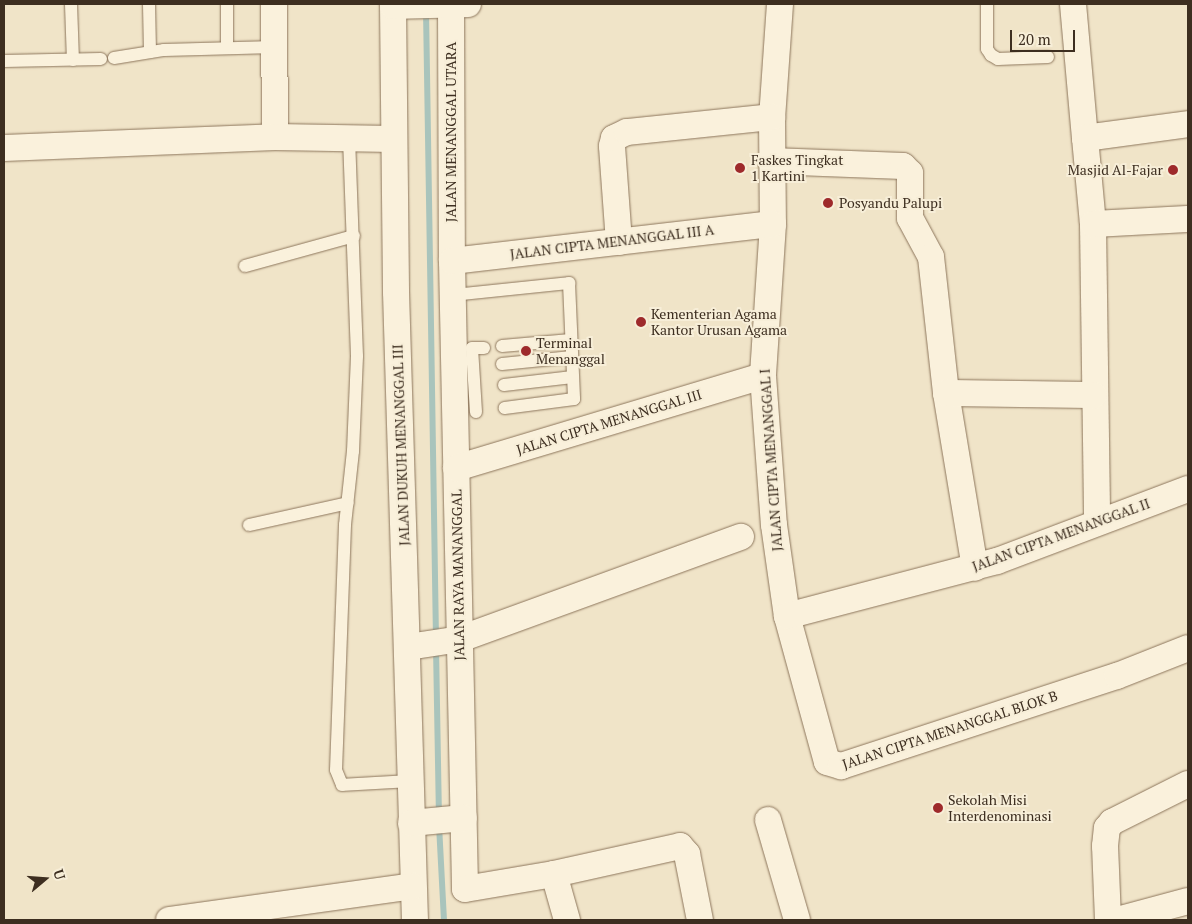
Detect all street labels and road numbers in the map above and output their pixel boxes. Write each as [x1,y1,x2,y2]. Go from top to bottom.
street label: JALAN MENANGGAL UTARA [443,42,459,222]
street label: JALAN CIPTA MENANGGAL III A [509,221,715,263]
street label: JALAN DUKUH MENANGGAL III [389,344,413,546]
street label: JALAN CIPTA MENANGGAL I [756,368,786,552]
street label: JALAN CIPTA MENANGGAL III [514,386,704,458]
street label: JALAN RAYA MANANGGAL [448,489,468,661]
street label: JALAN CIPTA MENANGGAL II [970,495,1152,575]
street label: JALAN CIPTA MENANGGAL BLOK B [840,687,1060,773]

